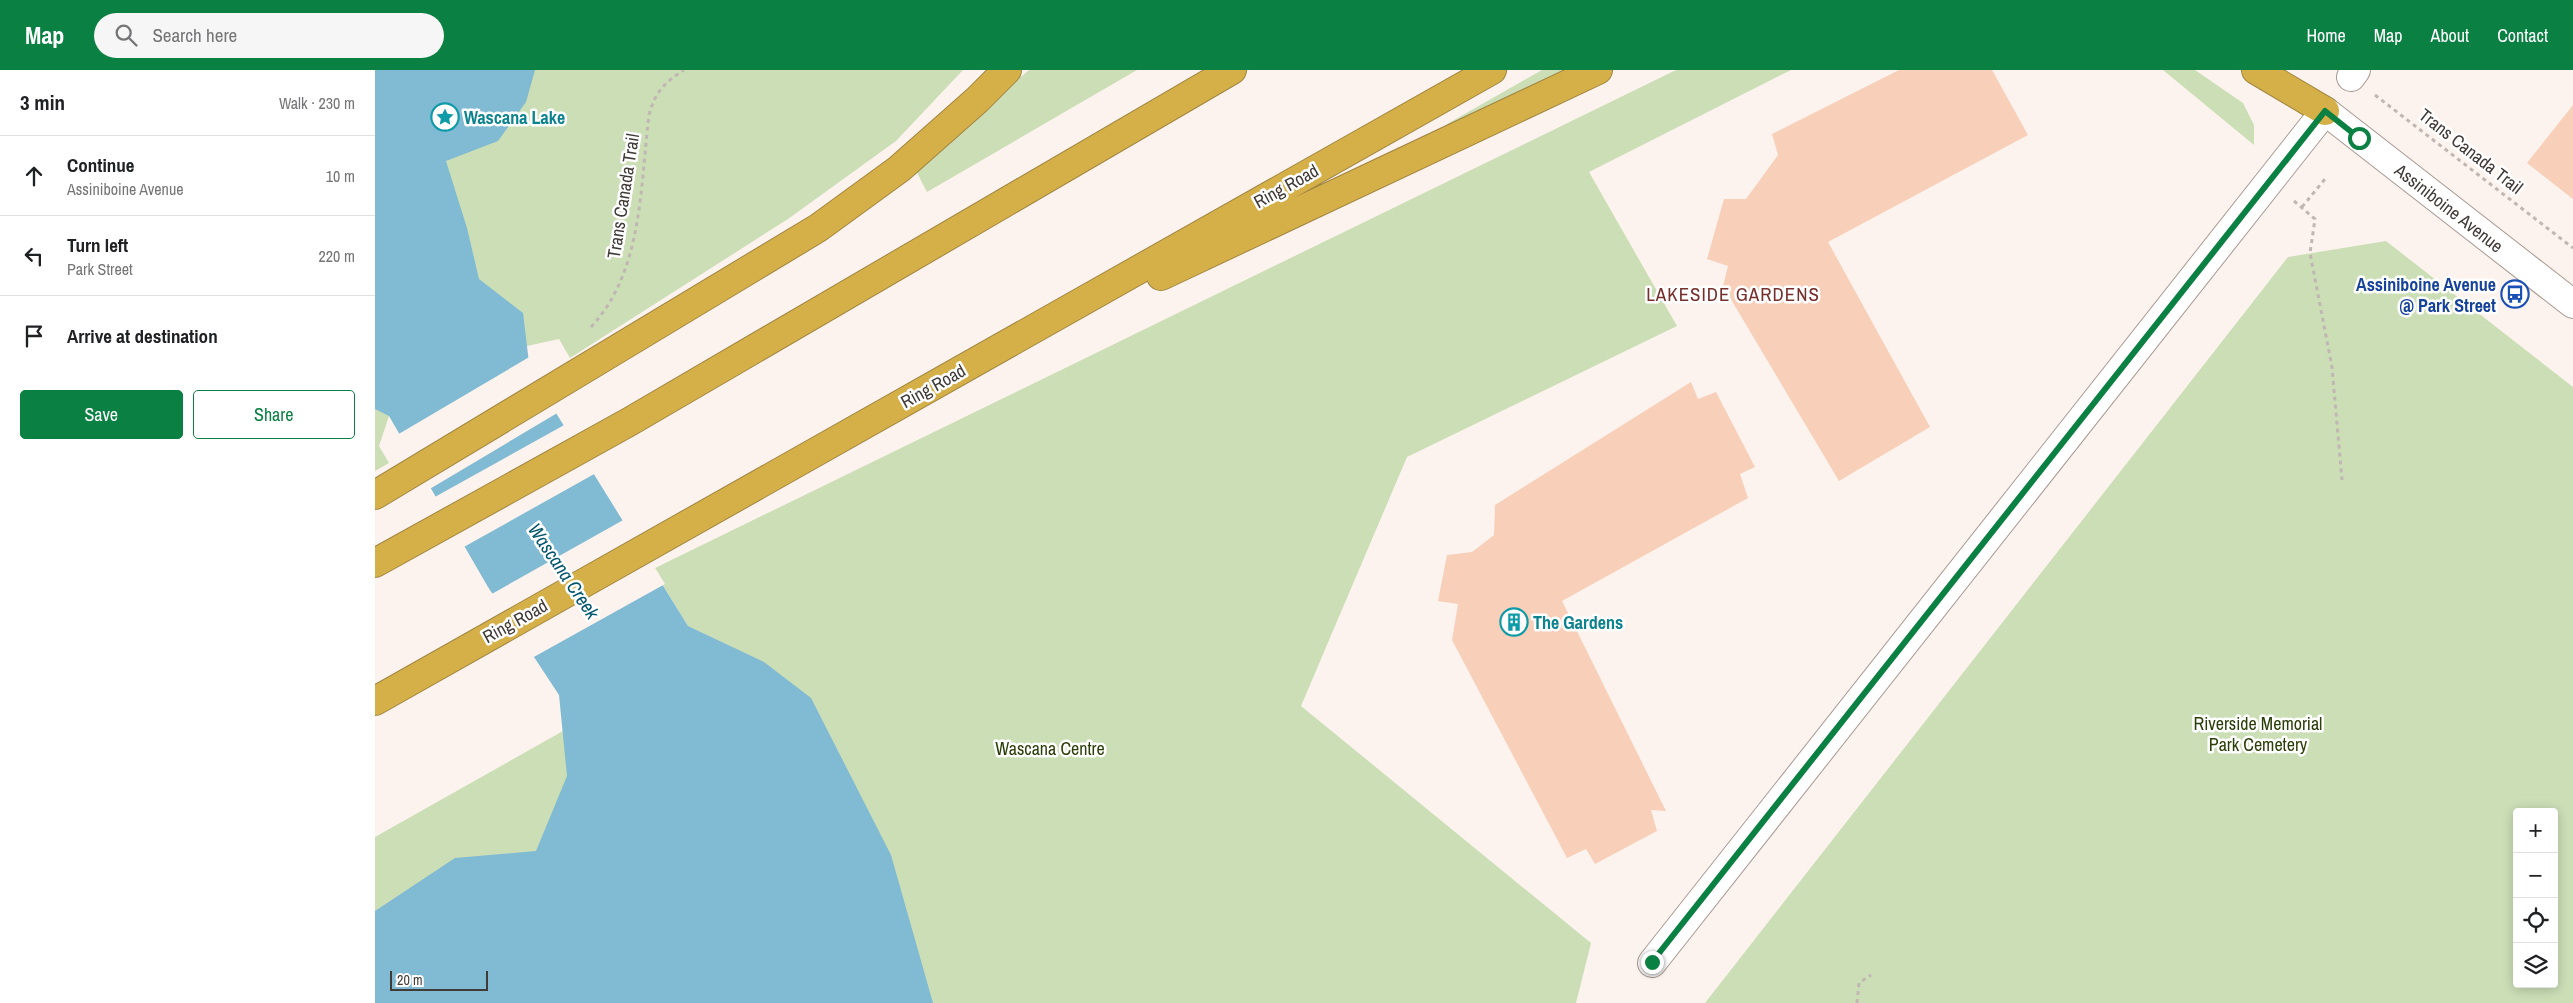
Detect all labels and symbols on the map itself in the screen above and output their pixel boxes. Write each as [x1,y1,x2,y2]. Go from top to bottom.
place icon: Wascana Lake [430,102,460,132]
street label: Trans Canada Trail [2414,102,2528,200]
place label: Wascana Lake [464,105,565,130]
route start [2348,127,2371,150]
street label: Trans Canada Trail [601,132,645,260]
street label: Assiniboine Avenue [2389,157,2508,258]
street label: Ring Road [1249,158,1323,214]
place label: Assiniboine Avenue @ Park Street [2356,272,2496,318]
bus stop icon: Assiniboine Avenue @ Park Street [2500,279,2530,309]
district label: LAKESIDE GARDENS [1646,281,1820,307]
street label: Ring Road [896,358,970,414]
water label: Wascana Creek [522,518,606,625]
street label: Ring Road [478,593,552,649]
building icon: The Gardens [1499,607,1529,637]
place label: The Gardens [1533,610,1623,635]
park label: Riverside Memorial Park Cemetery [2194,711,2322,757]
park label: Wascana Centre [995,736,1105,761]
route end [1641,951,1664,974]
scale bar [390,968,487,991]

